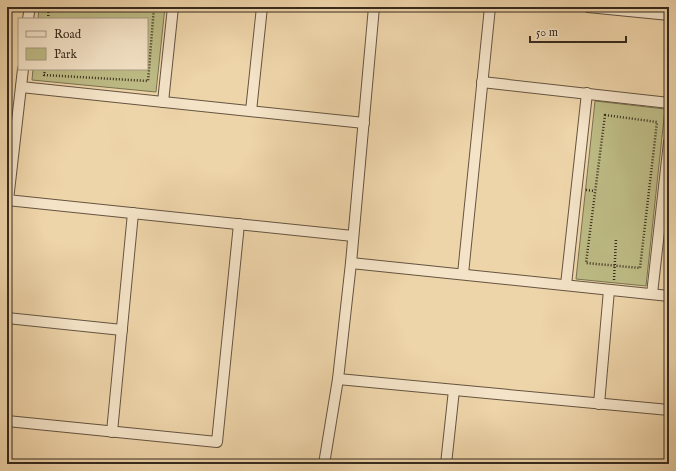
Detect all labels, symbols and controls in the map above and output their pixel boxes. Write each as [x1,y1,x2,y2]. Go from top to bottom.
legend [18,18,148,70]
scale bar [530,18,626,44]
text: 50 m [536,25,558,40]
text: Road [54,27,82,42]
text: Park [54,47,77,62]

